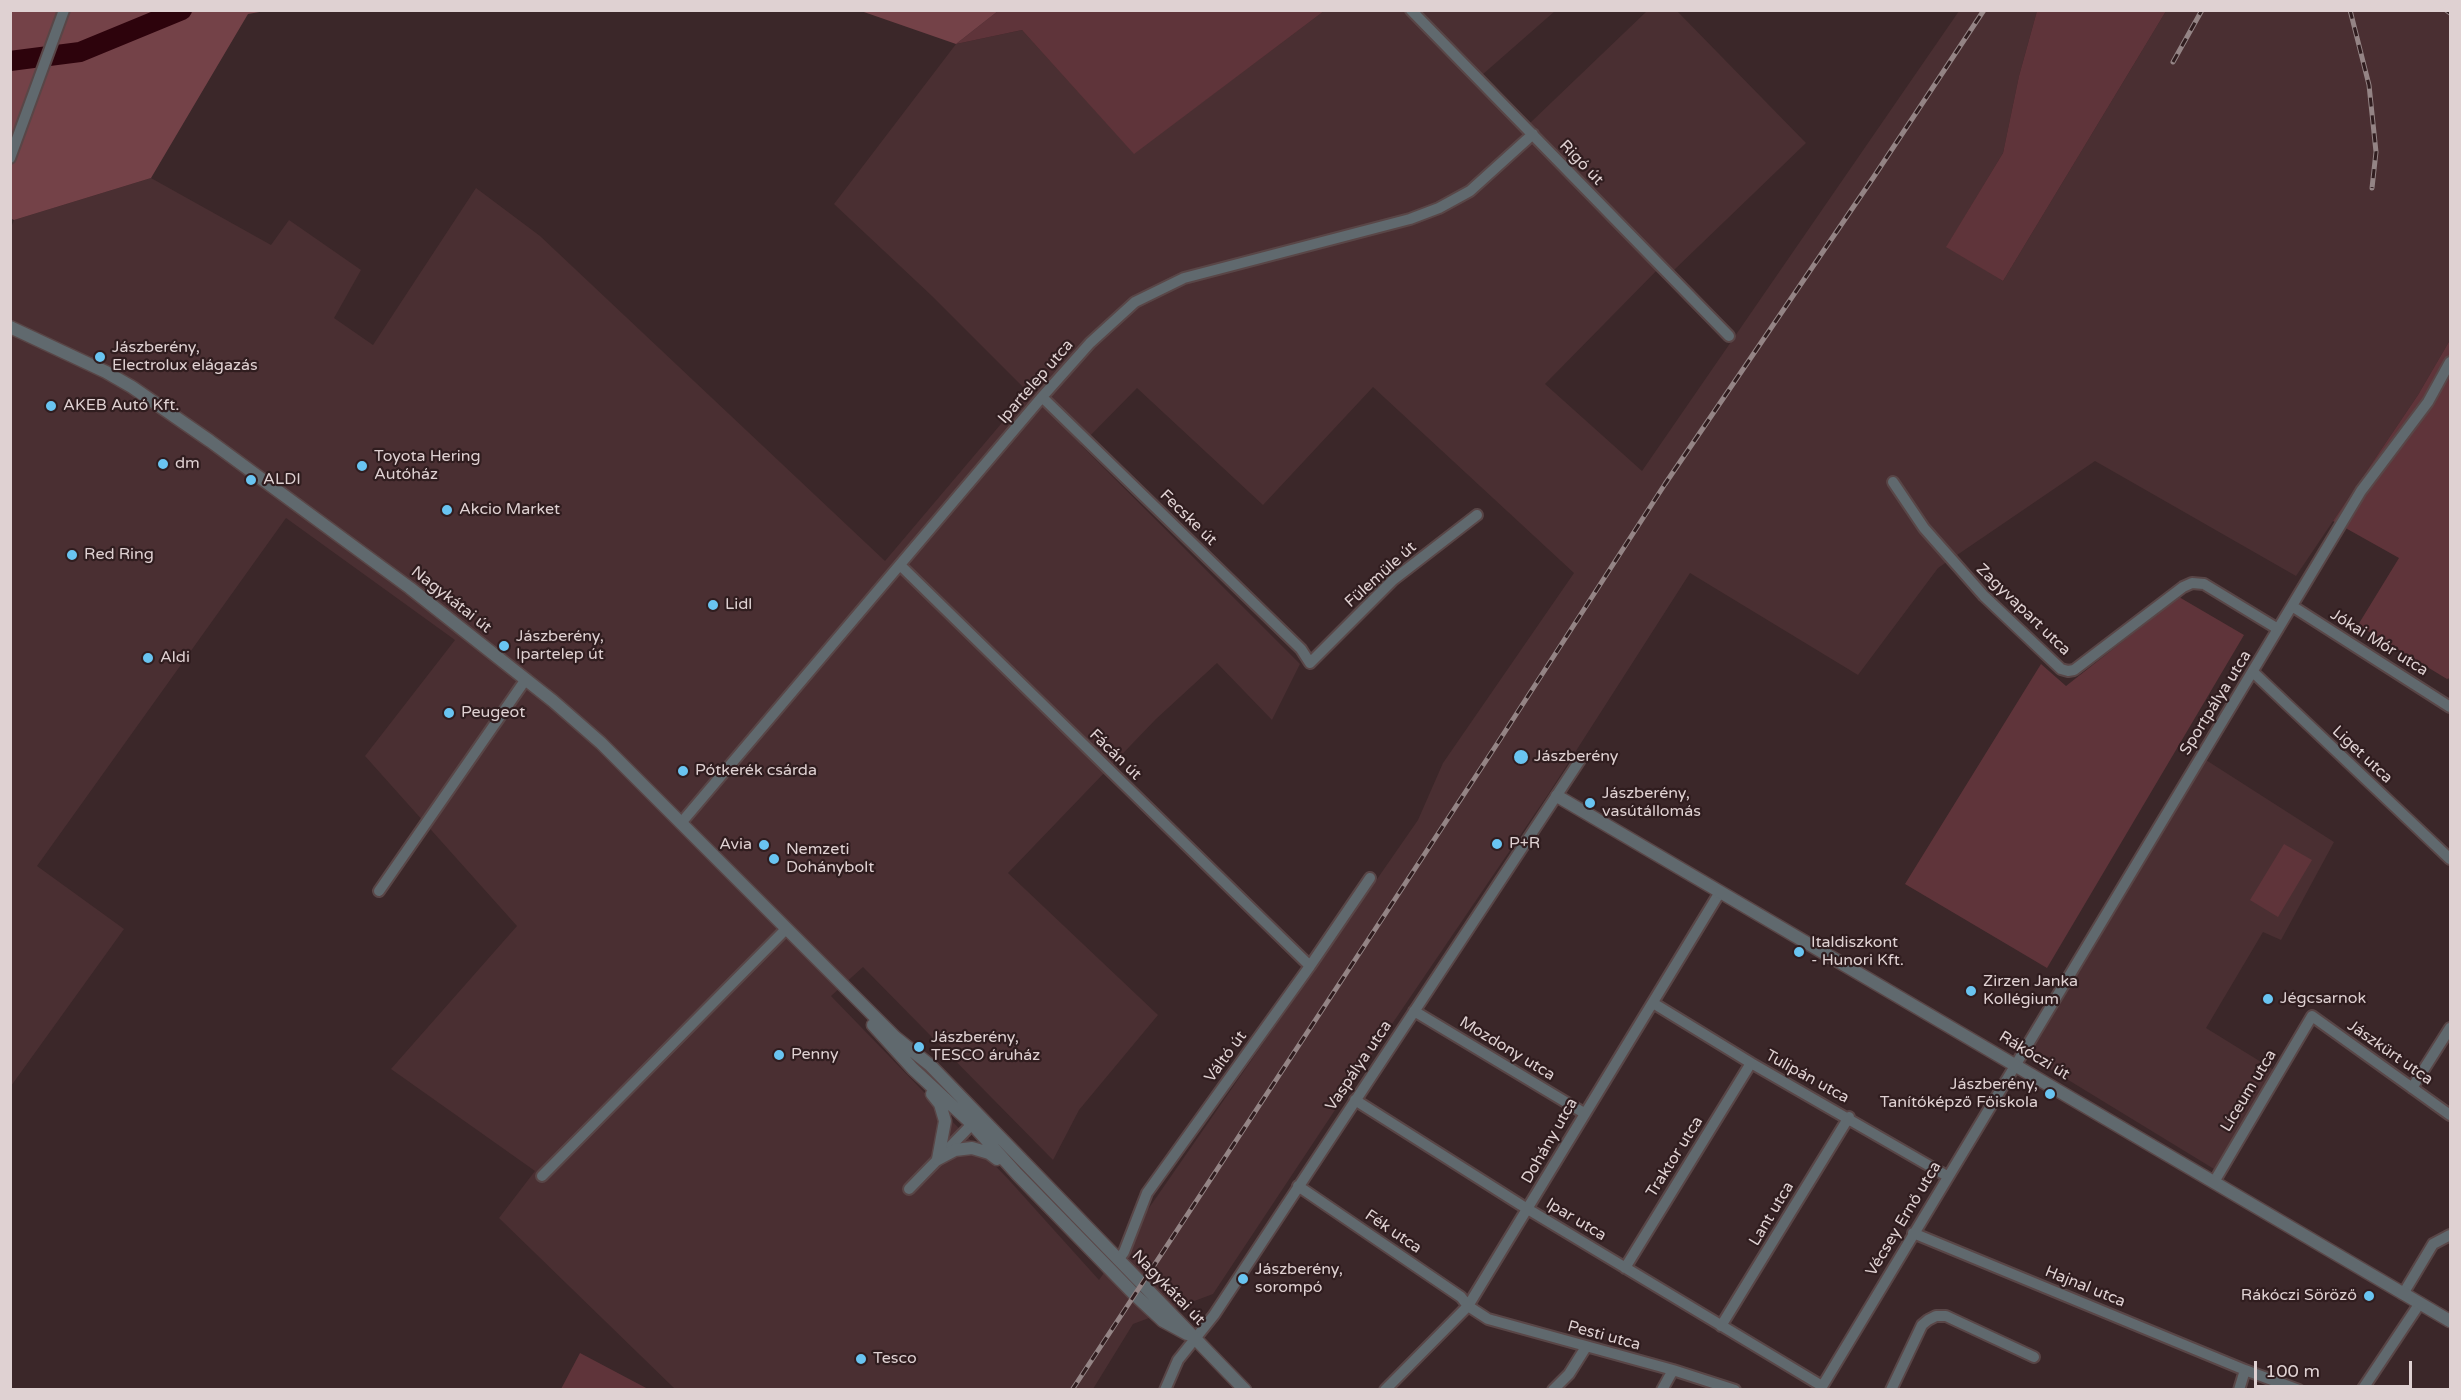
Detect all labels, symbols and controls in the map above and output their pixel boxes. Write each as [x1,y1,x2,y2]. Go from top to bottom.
street label: Rigó út [1555,136,1607,190]
street label: Ipartelep utca [994,336,1078,428]
place label: Jászberény, Electrolux elágazás [112,338,258,376]
marker: Jászberény, Electrolux elágazás [93,350,107,364]
place label: AKEB Autó Kft. [63,396,179,416]
marker: AKEB Autó Kft. [44,399,58,413]
place label: Toyota Hering Autóház [374,447,481,485]
place label: dm [175,454,200,474]
marker: dm [156,457,170,471]
marker: Toyota Hering Autóház [355,459,369,473]
place label: ALDI [263,470,301,490]
marker: ALDI [244,473,258,487]
street label: Fecske út [1155,486,1221,550]
place label: Akcio Market [459,500,560,520]
marker: Akcio Market [440,503,454,517]
street label: Fülemüle út [1341,538,1421,612]
place label: Red Ring [84,545,154,565]
marker: Red Ring [65,548,79,562]
street label: Zagyvapart utca [1972,560,2074,660]
street label: Nagykátai út [407,563,495,637]
place label: Lidl [725,595,752,615]
marker: Lidl [706,598,720,612]
street label: Jókai Mór utca [2327,605,2431,681]
place label: Jászberény, Ipartelep út [516,627,604,665]
marker: Jászberény, Ipartelep út [497,639,511,653]
street label: Sportpálya utca [2176,647,2256,759]
place label: Aldi [160,648,190,668]
marker: Aldi [141,651,155,665]
place label: Peugeot [461,703,525,723]
marker: Peugeot [442,706,456,720]
street label: Liget utca [2328,722,2396,788]
street label: Fácán út [1085,726,1145,784]
place label: Jászberény [1534,747,1618,767]
marker: Jászberény [1512,748,1530,766]
place label: Pótkerék csárda [695,761,817,781]
marker: Pótkerék csárda [676,764,690,778]
place label: Jászberény, vasútállomás [1602,784,1701,822]
marker: Jászberény, vasútállomás [1583,796,1597,810]
place label: P+R [1509,834,1540,854]
place label: Avia [719,835,752,855]
marker: P+R [1490,837,1504,851]
marker: Avia [757,838,771,852]
place label: Nemzeti Dohánybolt [786,840,874,878]
marker: Nemzeti Dohánybolt [767,852,781,866]
place label: Italdiszkont - Hunori Kft. [1811,933,1904,971]
marker: Italdiszkont - Hunori Kft. [1792,945,1806,959]
place label: Zirzen Janka Kollégium [1983,972,2078,1010]
marker: Zirzen Janka Kollégium [1964,984,1978,998]
place label: Jégcsarnok [2280,989,2366,1009]
marker: Jégcsarnok [2261,992,2275,1006]
street label: Mozdony utca [1456,1013,1558,1085]
street label: Jászkürt utca [2343,1016,2437,1090]
street label: Vaspálya utca [1322,1017,1396,1115]
street label: Rákóczi út [1995,1027,2073,1085]
place label: Jászberény, TESCO áruház [931,1028,1040,1066]
street label: Váltó út [1201,1028,1251,1086]
marker: Jászberény, TESCO áruház [912,1040,926,1054]
place label: Penny [791,1045,839,1065]
street label: Tulipán utca [1762,1046,1852,1108]
street label: Líceum utca [2217,1046,2281,1136]
marker: Penny [772,1048,786,1062]
place label: Jászberény, Tanítóképző Főiskola [1880,1075,2038,1113]
marker: Jászberény, Tanítóképző Főiskola [2043,1087,2057,1101]
street label: Dohány utca [1518,1095,1582,1187]
street label: Traktor utca [1643,1113,1707,1201]
street label: Vécsey Ernő utca [1862,1158,1946,1280]
street label: Lant utca [1745,1178,1799,1250]
street label: Ipar utca [1542,1195,1610,1245]
street label: Fék utca [1361,1206,1425,1258]
street label: Nagykátai út [1127,1246,1209,1330]
place label: Jászberény, sorompó [1255,1260,1343,1298]
street label: Hajnal utca [2042,1262,2128,1312]
marker: Jászberény, sorompó [1236,1272,1250,1286]
place label: Rákóczi Söröző [2241,1286,2357,1306]
marker: Rákóczi Söröző [2362,1289,2376,1303]
street label: Pesti utca [1565,1317,1643,1355]
place label: Tesco [873,1349,917,1369]
scale bar [2257,1349,2414,1387]
marker: Tesco [854,1352,868,1366]
text: 100 m [2265,1360,2320,1382]

